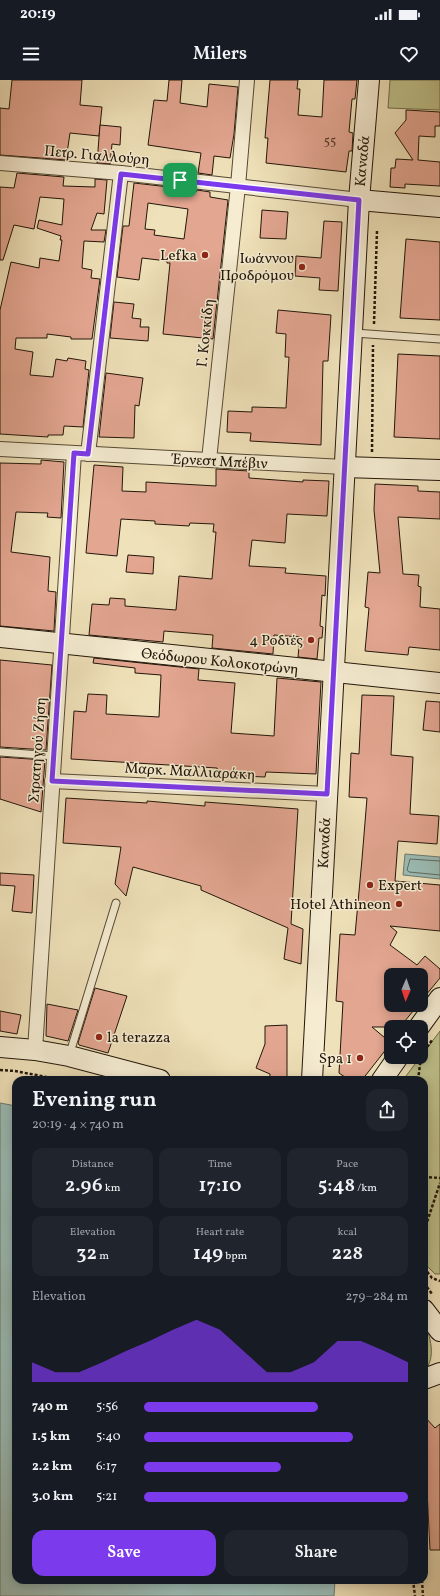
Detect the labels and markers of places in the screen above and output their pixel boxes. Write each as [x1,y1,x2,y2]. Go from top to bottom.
pin [163,163,197,197]
place label: Lefka [160,246,197,267]
place label: Ιωάννου Προδρόμου [220,249,294,287]
marker: Lefka [200,250,210,260]
marker: Ιωάννου Προδρόμου [297,262,307,272]
place label: 4 Ροδιές [249,631,303,652]
marker: 4 Ροδιές [306,635,316,645]
place label: Expert [378,876,422,897]
marker: Expert [365,880,375,890]
place label: Hotel Athineon [290,895,391,916]
marker: Hotel Athineon [394,899,404,909]
place label: la terazza [107,1028,170,1049]
marker: la terazza [94,1032,104,1042]
place label: Spa 1 [319,1049,352,1070]
marker: Spa 1 [355,1053,365,1063]

